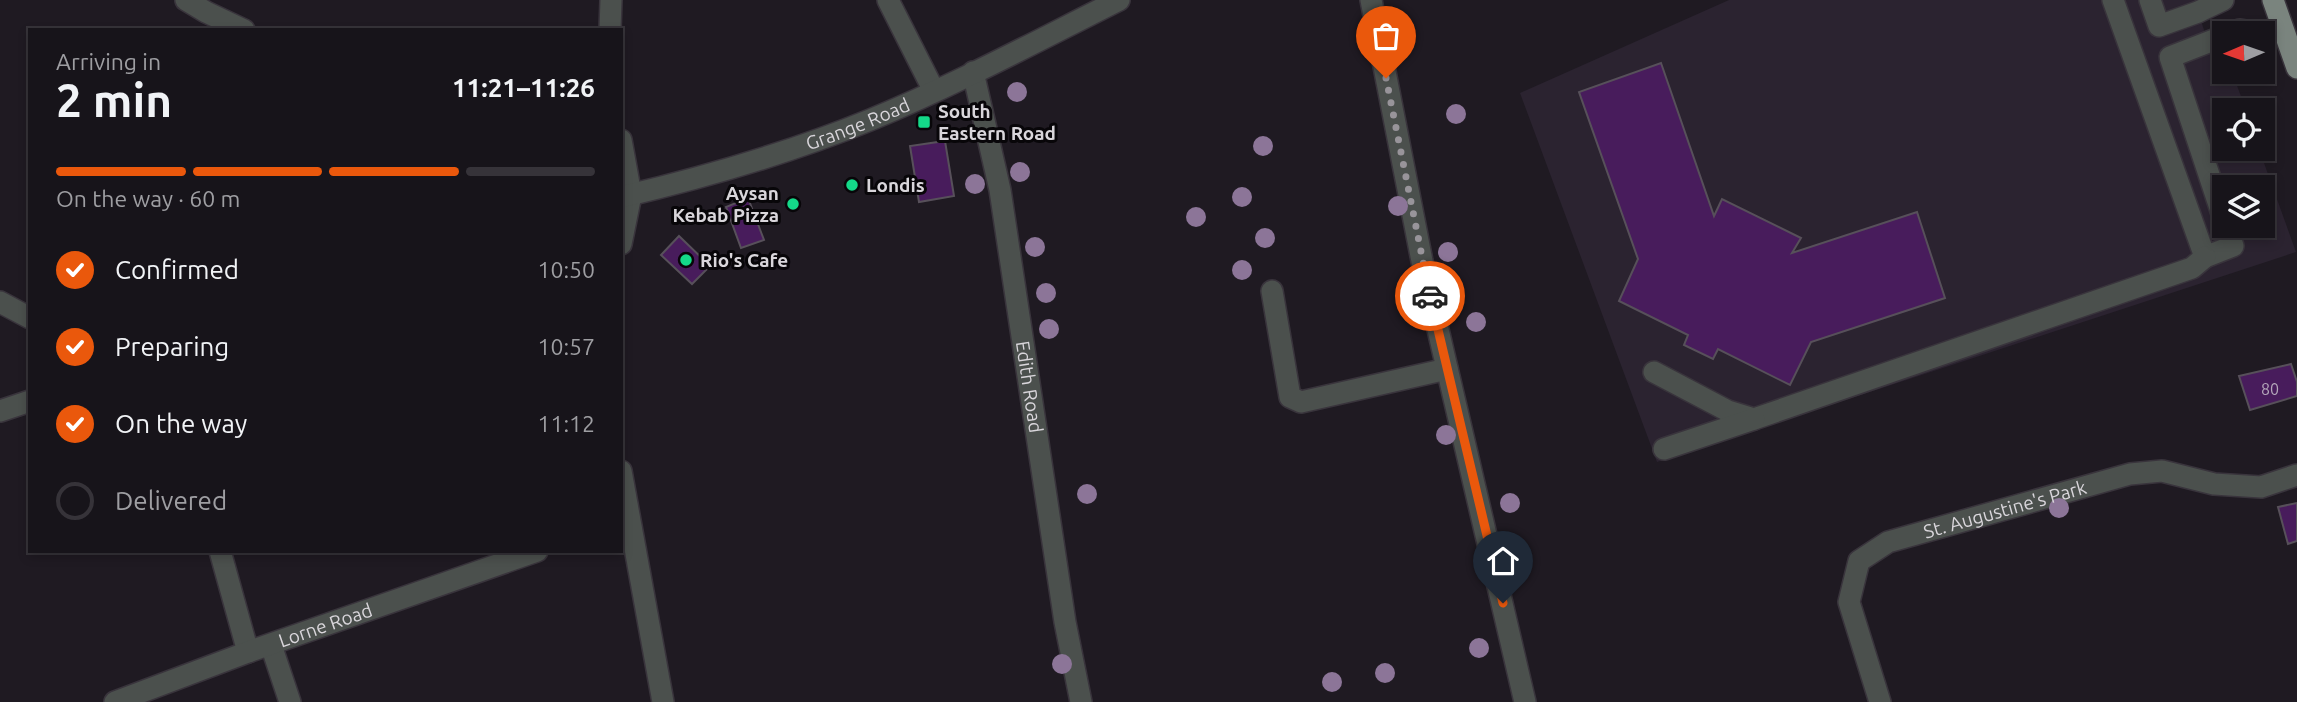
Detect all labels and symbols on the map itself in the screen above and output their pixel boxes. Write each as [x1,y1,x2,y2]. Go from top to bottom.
pin [1356,6,1416,78]
north arrow [2212,21,2275,84]
street label: Grange Road [803,93,913,154]
place label: South Eastern Road [938,100,1056,144]
marker: South Eastern Road [916,114,932,130]
place label: Londis [866,174,925,196]
marker: Londis [844,177,860,193]
place label: Aysan Kebab Pizza [672,182,779,226]
marker: Aysan Kebab Pizza [785,196,801,212]
place label: Rio's Cafe [700,249,788,271]
marker: Rio's Cafe [678,252,694,268]
courier [1395,261,1465,331]
street label: Edith Road [1012,339,1047,434]
house number: 80 [2261,380,2279,398]
street label: St. Augustine's Park [1921,476,2089,542]
pin [1473,531,1533,603]
street label: Lorne Road [276,598,375,651]

